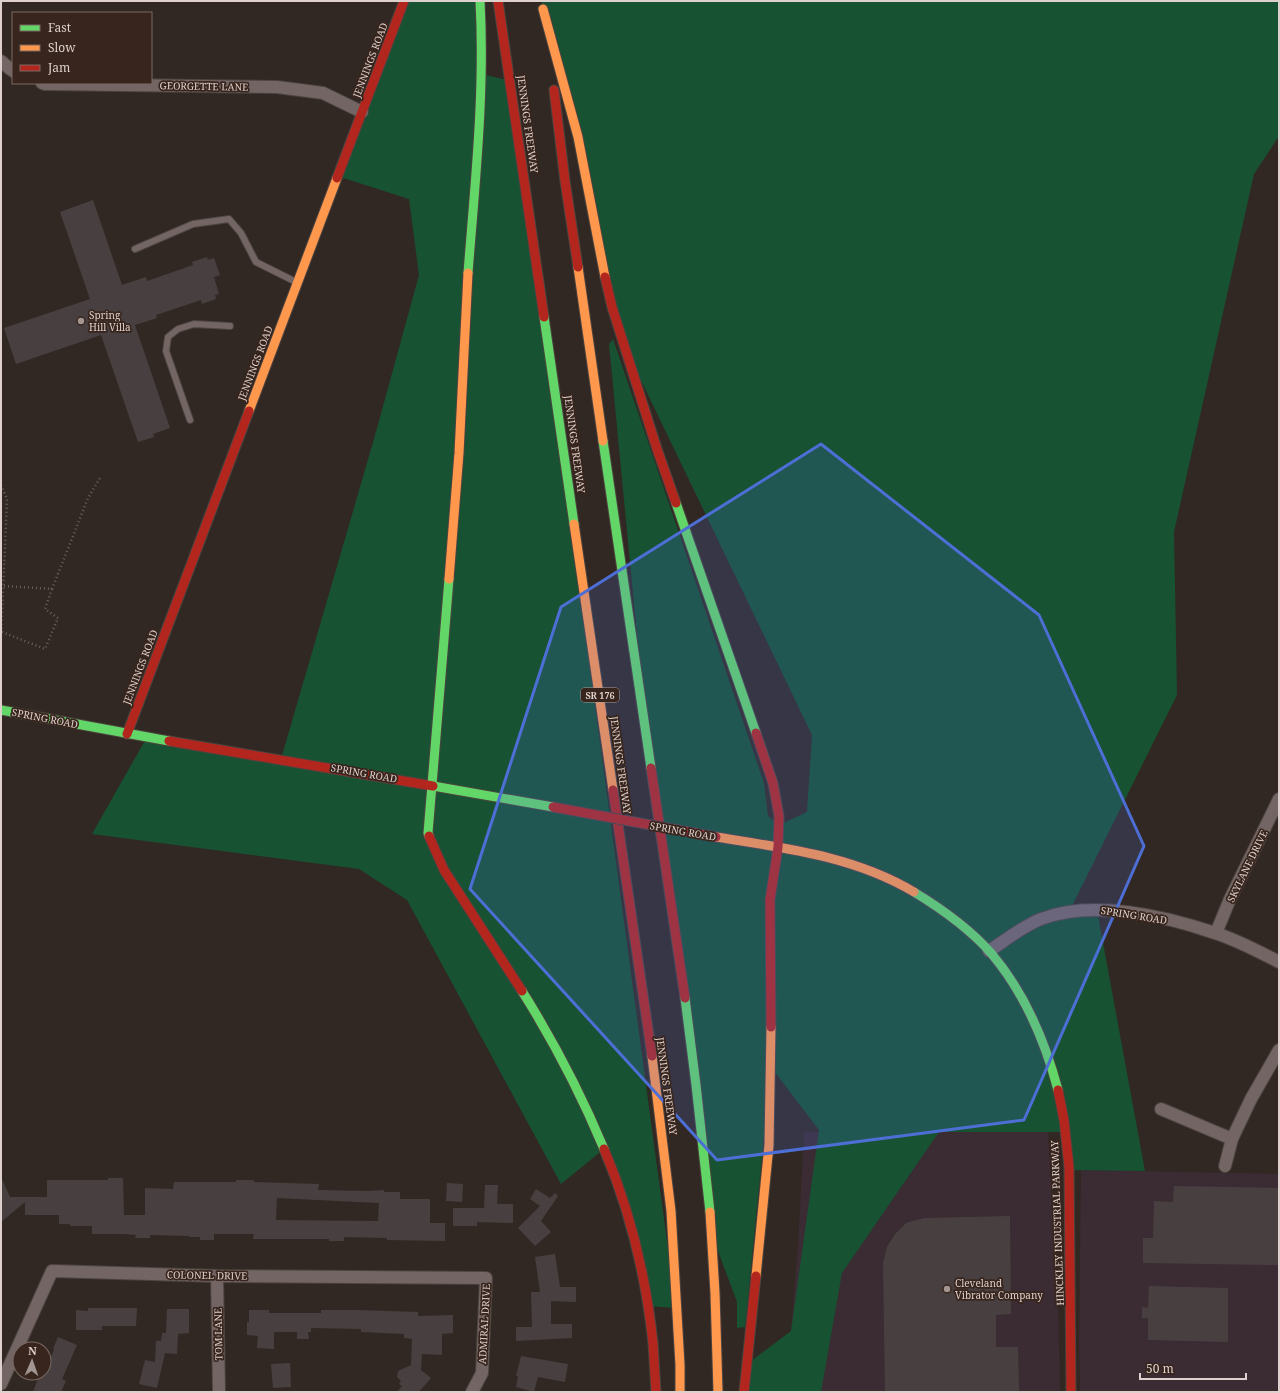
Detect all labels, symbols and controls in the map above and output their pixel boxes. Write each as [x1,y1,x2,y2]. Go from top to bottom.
legend [12,12,152,84]
text: Fast [48,19,71,36]
street label: JENNINGS ROAD [349,20,391,101]
text: Slow [48,39,76,56]
text: Jam [47,59,70,76]
street label: JENNINGS FREEWAY [514,73,542,175]
street label: GEORGETTE LANE [160,78,248,94]
place label: Spring Hill Villa [89,308,131,334]
marker: Spring Hill Villa [76,316,86,326]
street label: JENNINGS ROAD [234,323,276,404]
street label: JENNINGS FREEWAY [561,393,589,495]
street label: JENNINGS ROAD [119,627,161,708]
road number: SR 176 [581,688,619,702]
street label: SPRING ROAD [11,705,79,731]
street label: JENNINGS FREEWAY [607,714,635,816]
street label: SPRING ROAD [330,760,398,786]
street label: SPRING ROAD [649,818,717,844]
street label: SKYLANE DRIVE [1223,827,1271,905]
street label: SPRING ROAD [1100,903,1168,927]
street label: JENNINGS FREEWAY [653,1035,681,1137]
street label: HINCKLEY INDUSTRIAL PARKWAY [1047,1139,1067,1306]
street label: COLONEL DRIVE [167,1267,247,1283]
place label: Cleveland Vibrator Company [955,1276,1043,1302]
street label: ADMIRAL DRIVE [475,1284,493,1364]
marker: Cleveland Vibrator Company [942,1284,952,1294]
street label: TOM LANE [211,1308,225,1360]
north arrow [12,1341,52,1381]
text: N [28,1343,37,1358]
scale bar [1140,1355,1246,1381]
text: 50 m [1146,1360,1174,1377]

